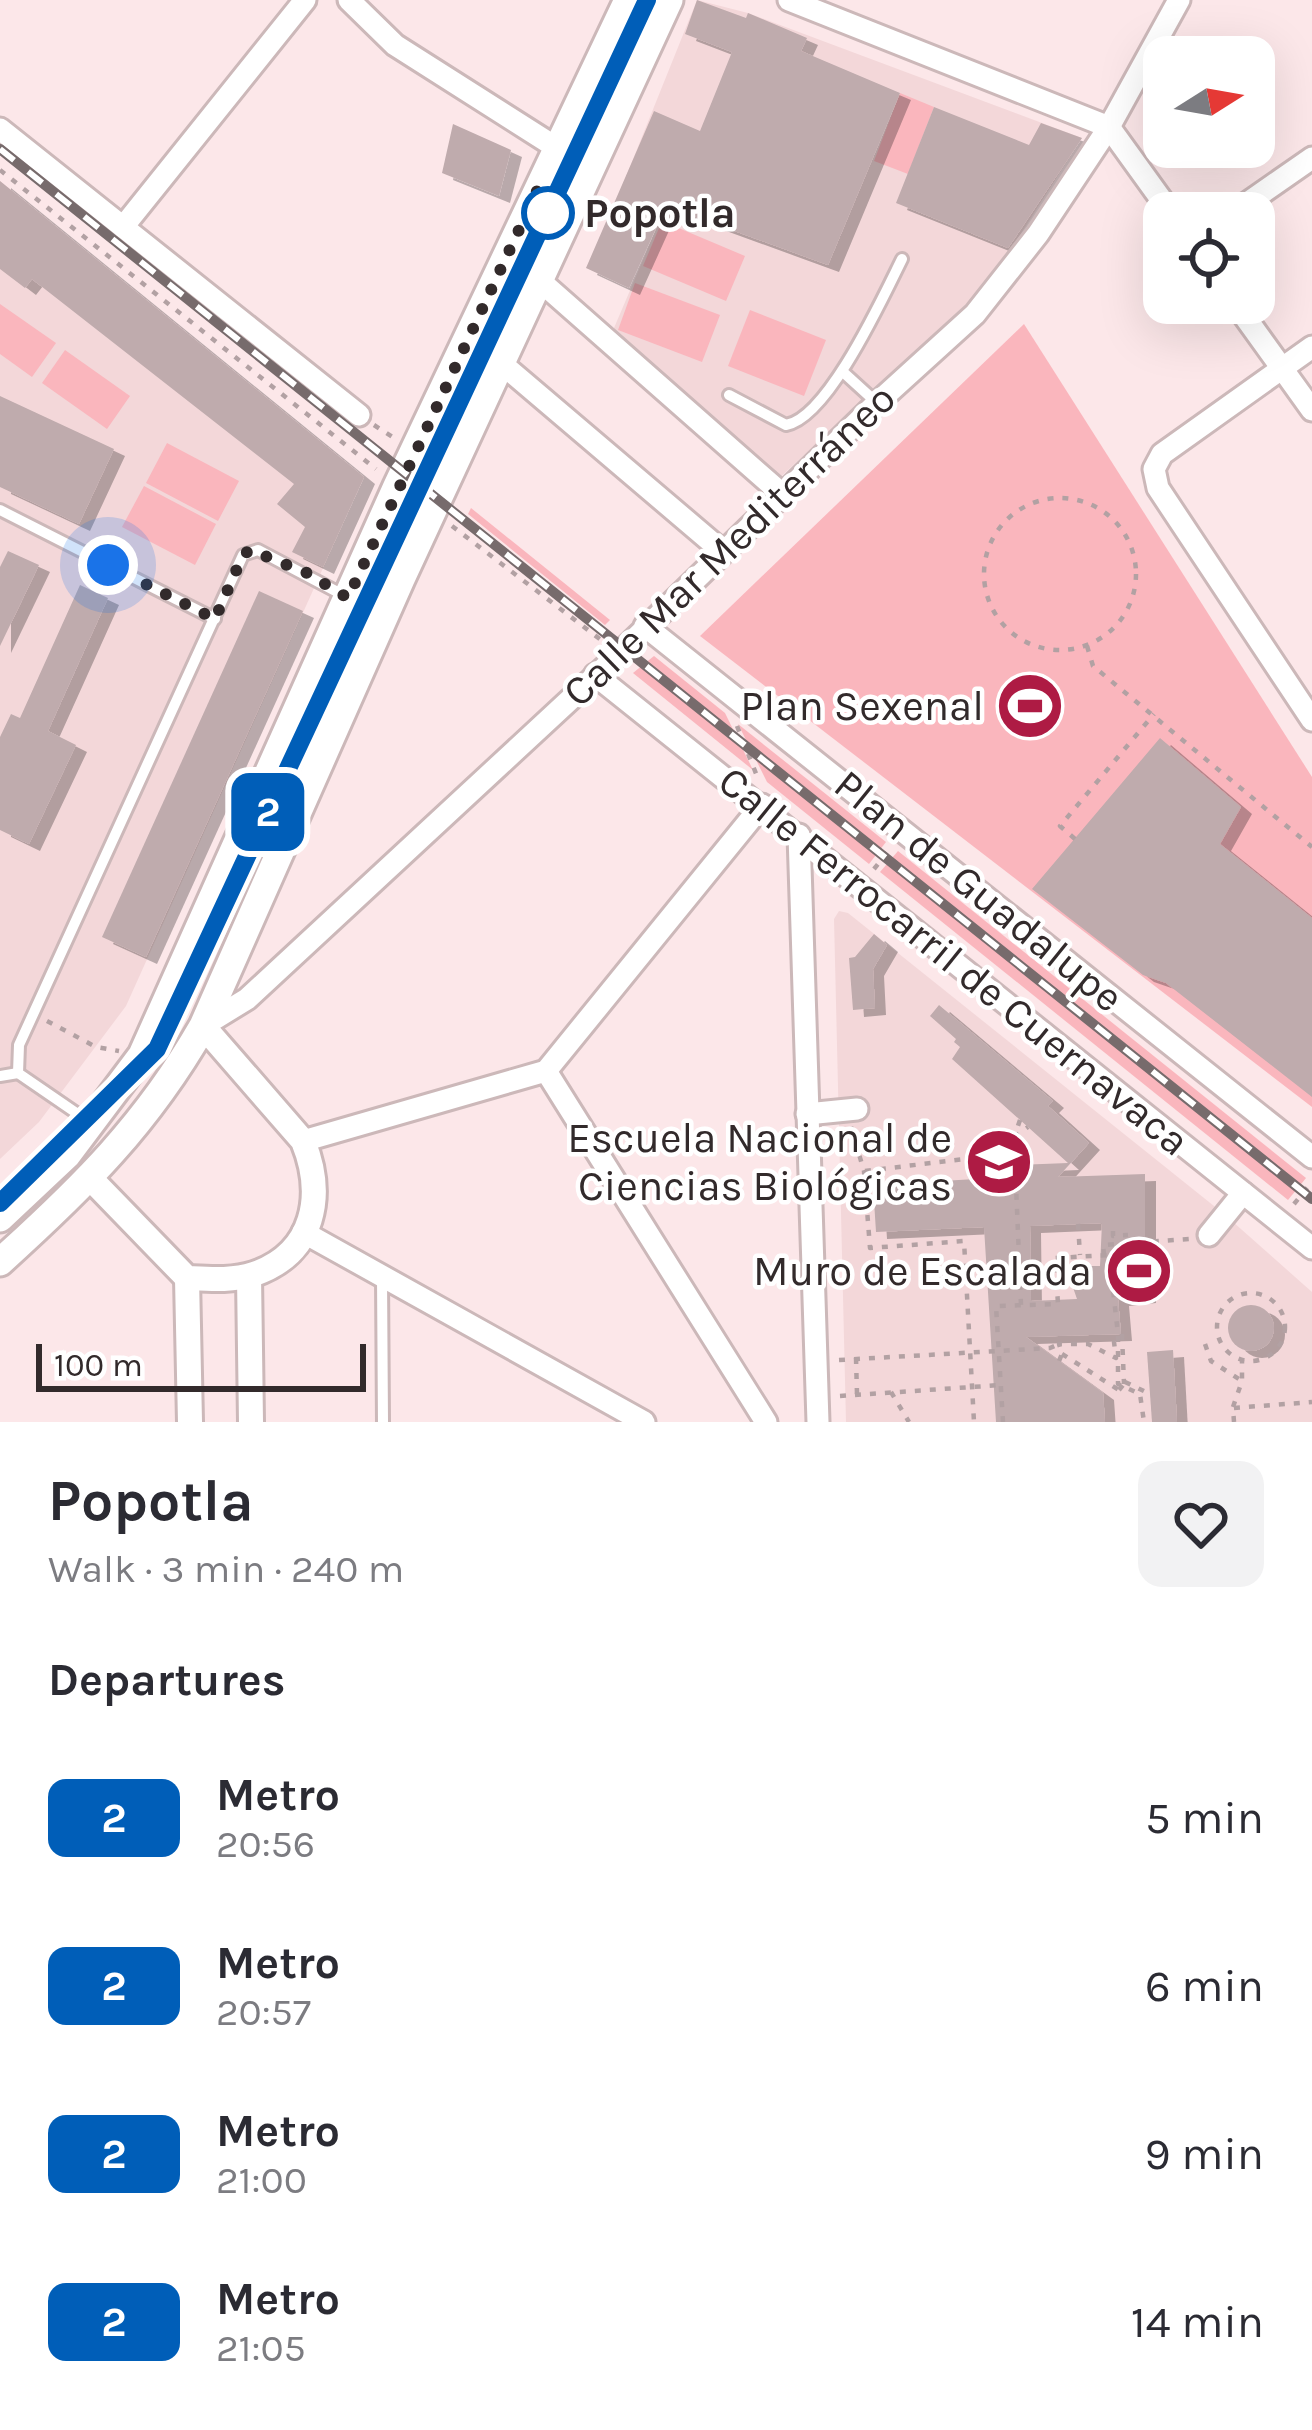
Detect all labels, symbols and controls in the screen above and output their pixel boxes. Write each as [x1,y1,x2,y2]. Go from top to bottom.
north arrow [1143,36,1275,168]
map controls [1143,36,1275,324]
marker: Popotla [523,188,573,238]
place label: Popotla [584,188,735,238]
button: locate [1143,192,1275,324]
street label: Calle Mar Mediterráneo [552,373,906,717]
your location [78,535,138,595]
sports icon: Plan Sexenal [995,671,1065,741]
place label: Plan Sexenal [740,681,984,731]
street label: Calle Ferrocarril de Cuernavaca [709,756,1199,1166]
street label: Plan de Guadalupe [825,759,1133,1023]
line badge: 2 [229,773,307,851]
text: 2 [255,787,281,837]
place label: Escuela Nacional de Ciencias Biológicas [567,1113,952,1211]
school or university icon: Escuela Nacional de Ciencias Biológicas [964,1127,1034,1197]
sports icon: Muro de Escalada [1104,1236,1174,1306]
place label: Muro de Escalada [753,1246,1092,1296]
scale bar [36,1338,366,1391]
text: 100 m [54,1346,143,1384]
button: heart [1138,1461,1264,1587]
text: Popotla [48,1468,254,1534]
text: Walk · 3 min · 240 m [48,1546,404,1592]
text: Departures [48,1654,285,1706]
text: Metro [216,1769,340,1821]
text: 5 min [1145,1792,1264,1844]
text: 2 [101,1793,127,1843]
text: 20:56 [216,1821,315,1867]
text: Metro [216,1937,340,1989]
text: 6 min [1145,1960,1264,2012]
text: 2 [101,1961,127,2011]
text: 20:57 [216,1989,311,2035]
text: Metro [216,2105,340,2157]
text: 9 min [1145,2128,1264,2180]
text: 2 [101,2129,127,2179]
text: 21:00 [216,2157,307,2203]
text: Metro [216,2273,340,2325]
text: 14 min [1131,2296,1264,2348]
text: 2 [101,2297,127,2347]
text: 21:05 [216,2325,306,2371]

